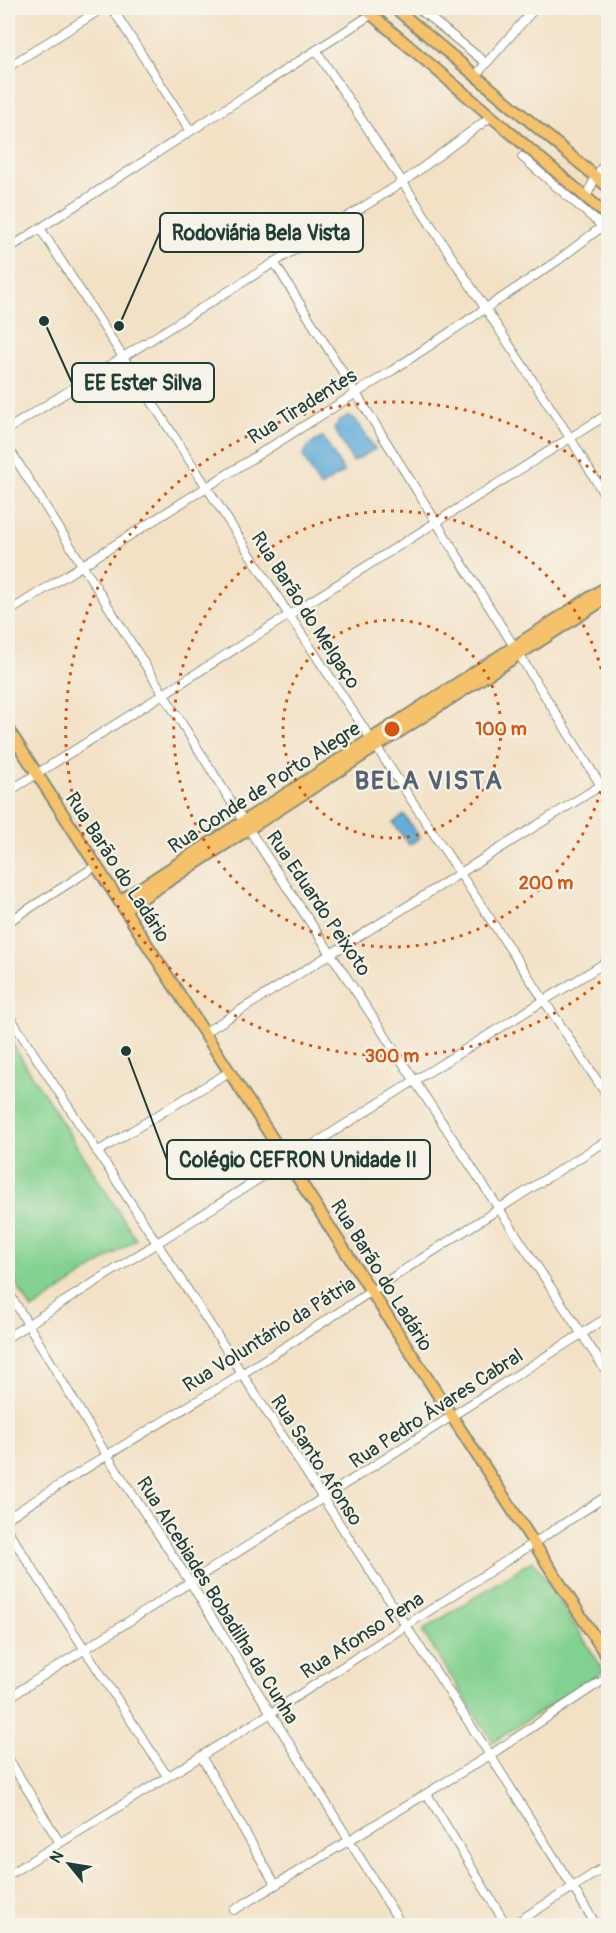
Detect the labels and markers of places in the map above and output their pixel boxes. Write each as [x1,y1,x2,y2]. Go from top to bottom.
callout: Rodoviária Bela Vista [160,213,363,252]
callout: EE Ester Silva [72,363,214,402]
centre of rings [382,719,402,739]
callout: Colégio CEFRON Unidade II [167,1140,430,1179]

